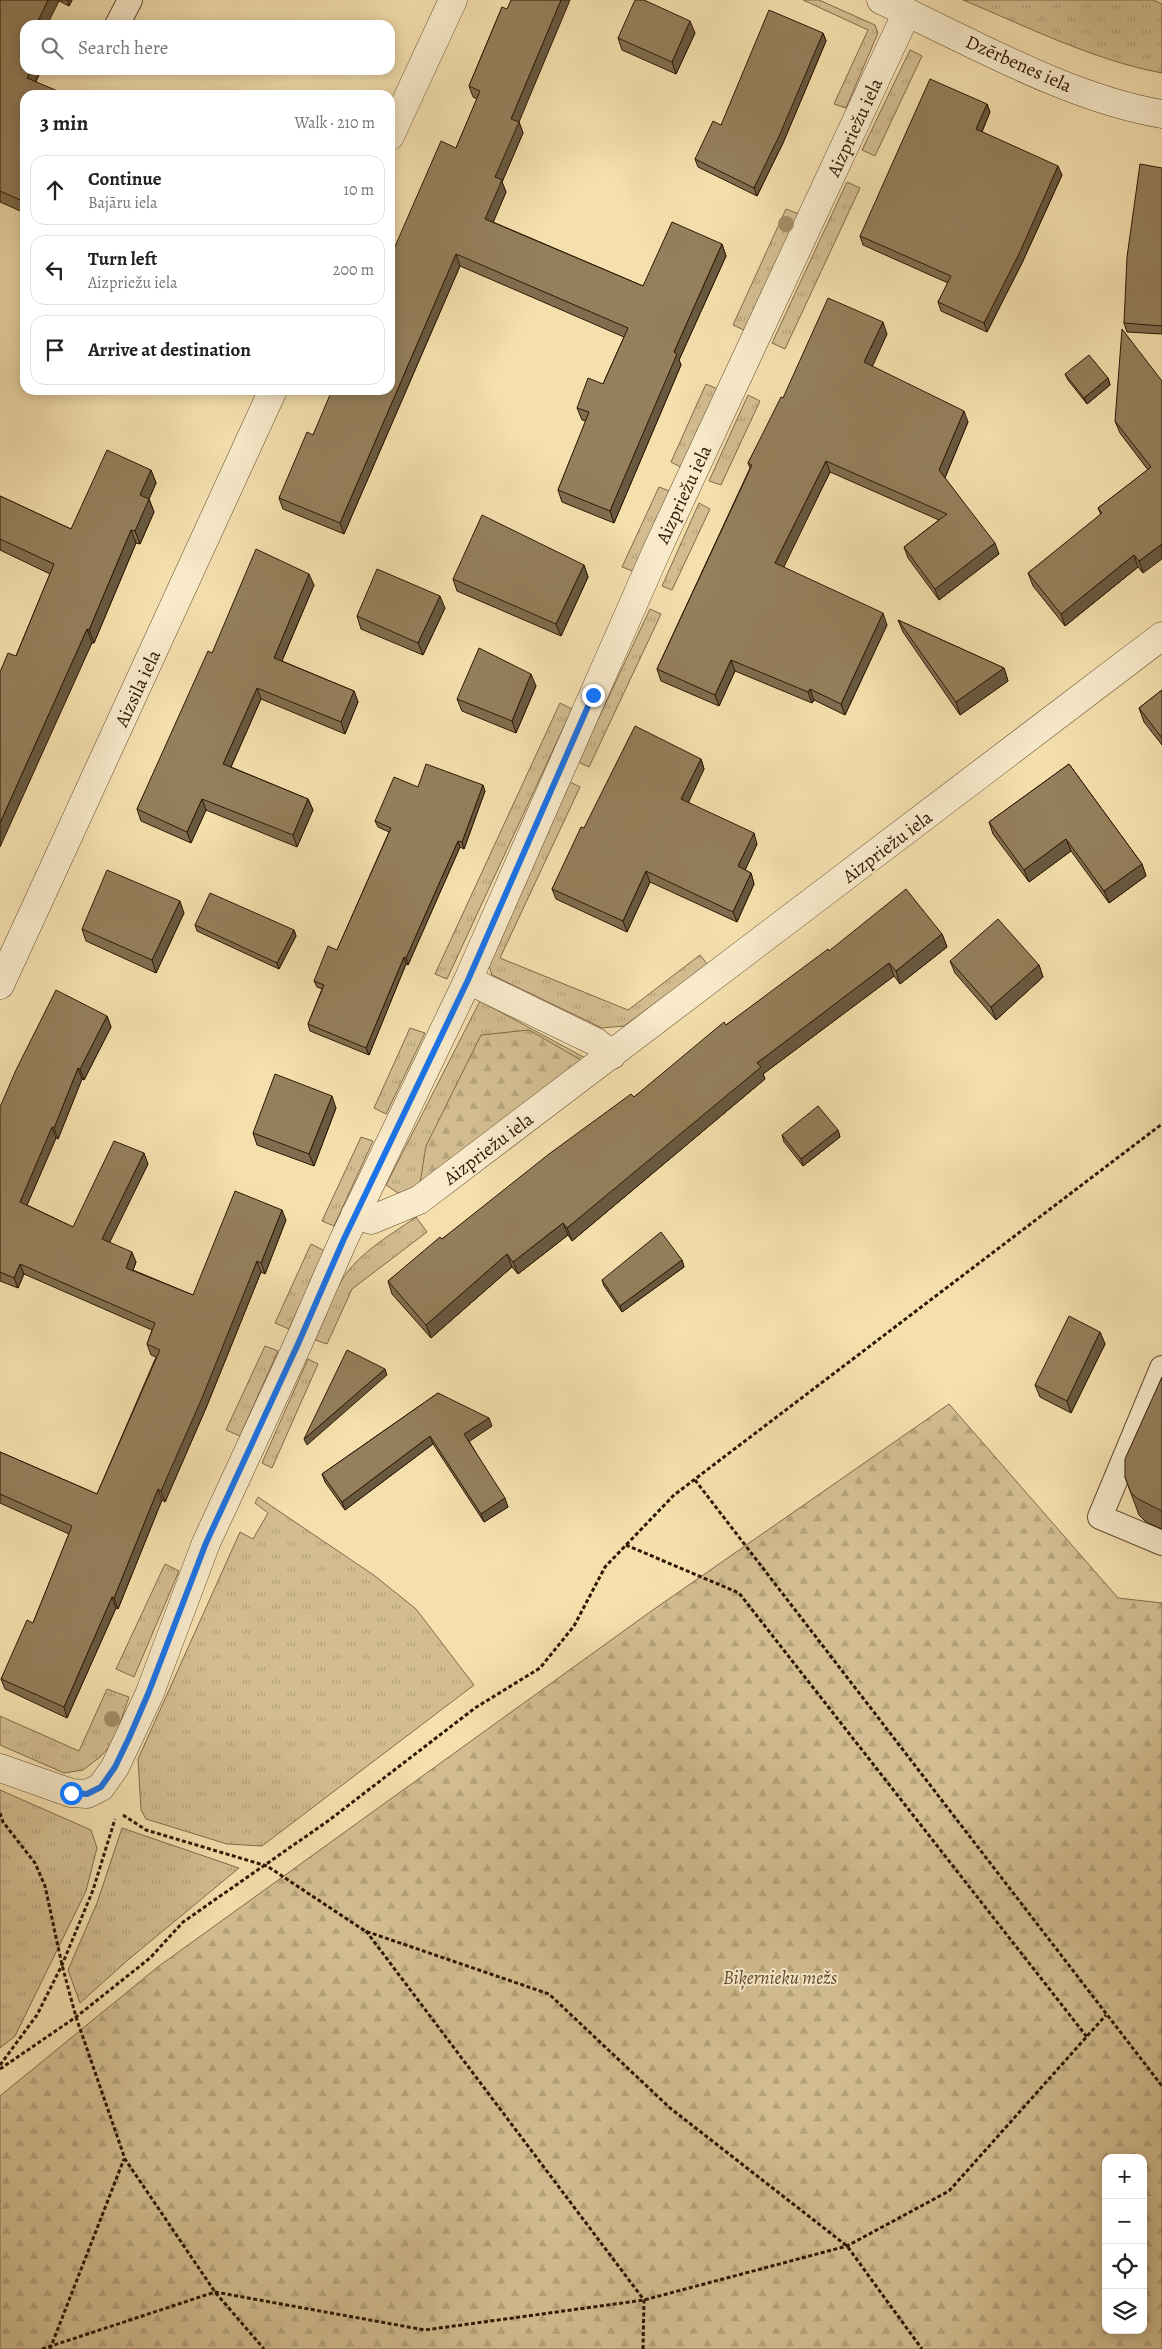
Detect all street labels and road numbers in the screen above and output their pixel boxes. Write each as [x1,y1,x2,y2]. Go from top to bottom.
street label: Dzērbenes iela [961,29,1076,99]
street label: Aizpriežu iela [820,74,889,182]
street label: Aizpriežu iela [649,441,718,549]
street label: Aizsila iela [108,645,167,732]
street label: Aizpriežu iela [837,804,938,890]
street label: Aizpriežu iela [438,1106,539,1192]

